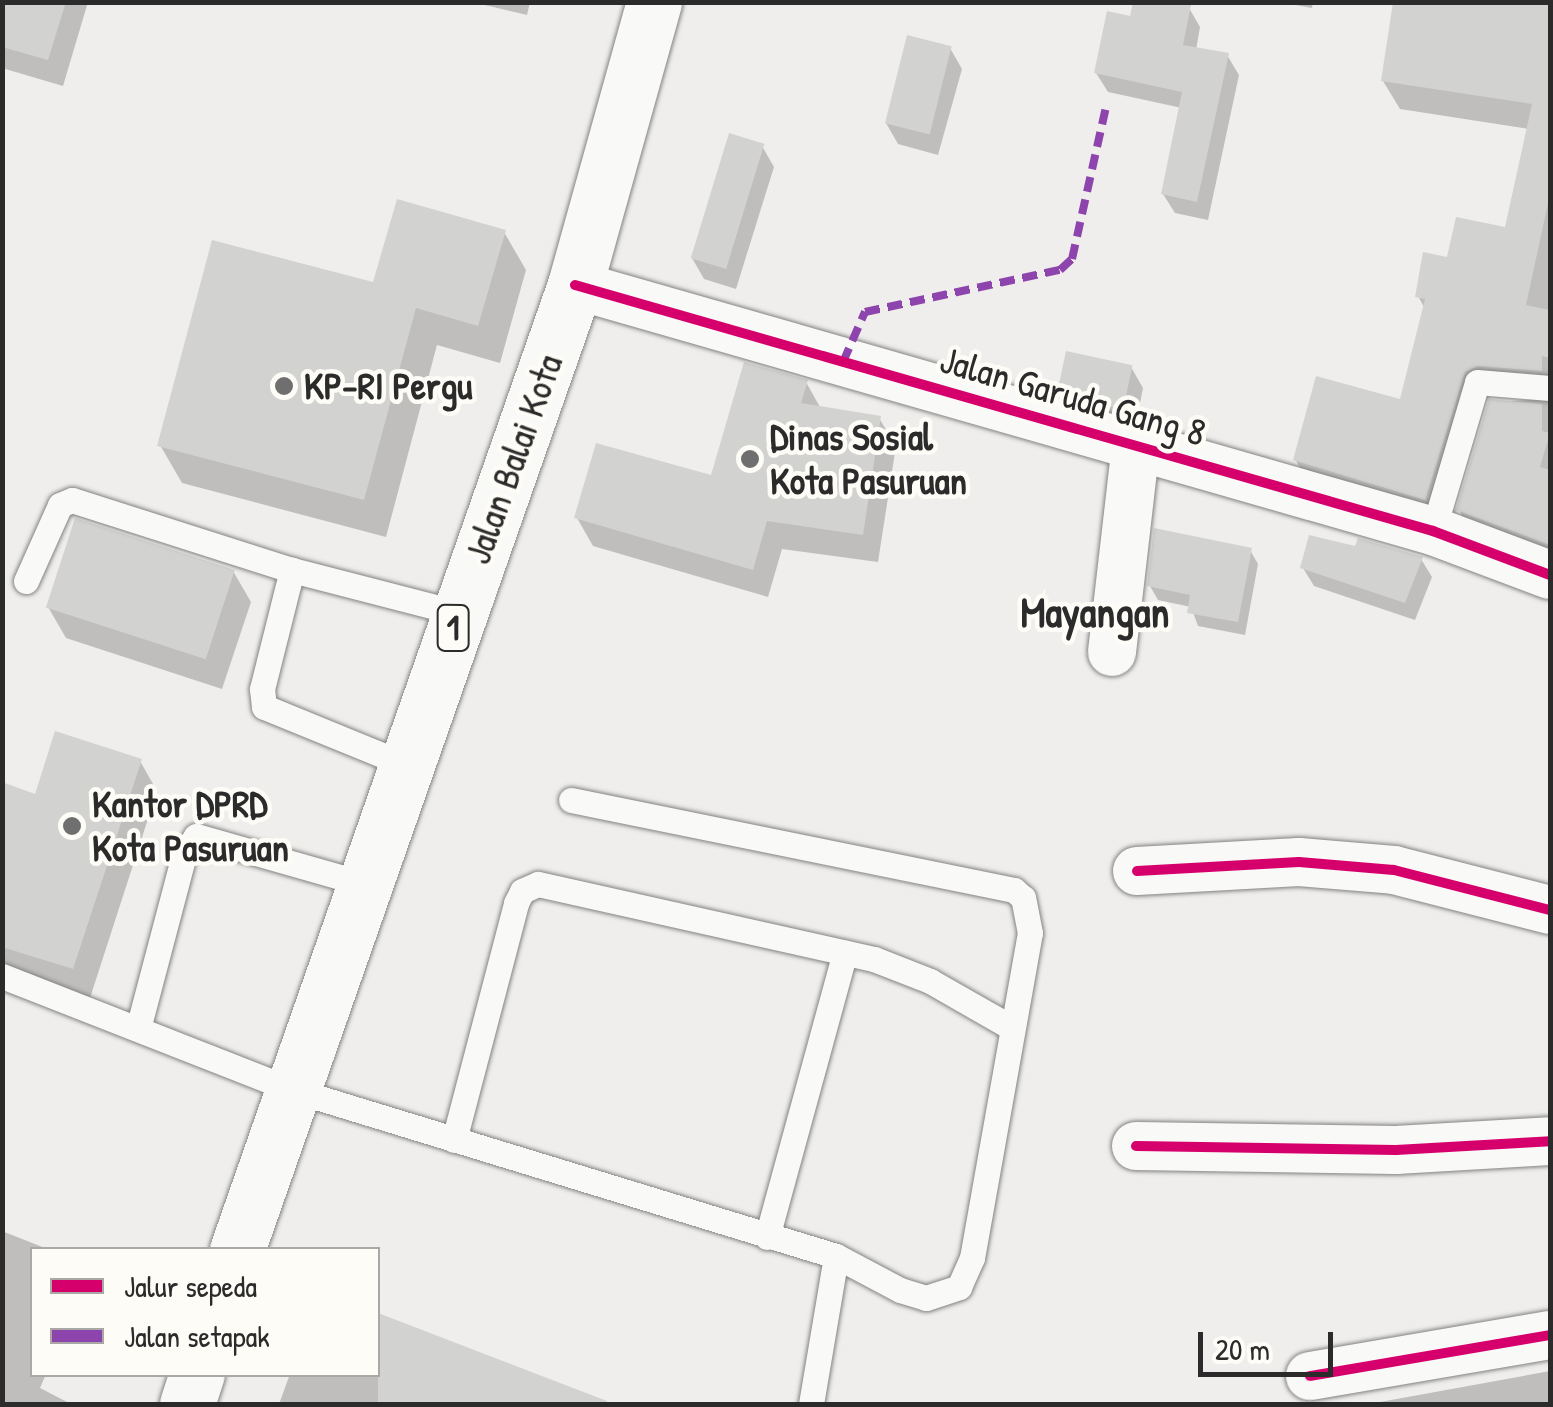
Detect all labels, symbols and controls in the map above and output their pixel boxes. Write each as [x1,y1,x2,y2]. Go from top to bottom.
street label: Jalan Garuda Gang 8 [935,336,1211,456]
street label: Jalan Balai Kota [454,348,572,570]
place label: KP-RI Pergu [304,363,473,409]
marker: KP-RI Pergu [273,375,295,397]
place label: Dinas Sosial Kota Pasuruan [770,414,967,504]
marker: Dinas Sosial Kota Pasuruan [739,448,761,470]
district label: Mayangan [1021,587,1169,637]
road number: 1 [436,598,470,658]
place label: Kantor DPRD Kota Pasuruan [92,781,289,871]
marker: Kantor DPRD Kota Pasuruan [61,815,83,837]
legend [30,1247,380,1377]
text: Jalur sepeda [124,1266,257,1306]
scale bar [1203,1312,1338,1374]
text: Jalan setapak [124,1316,270,1356]
text: 20 m [1215,1329,1270,1369]

